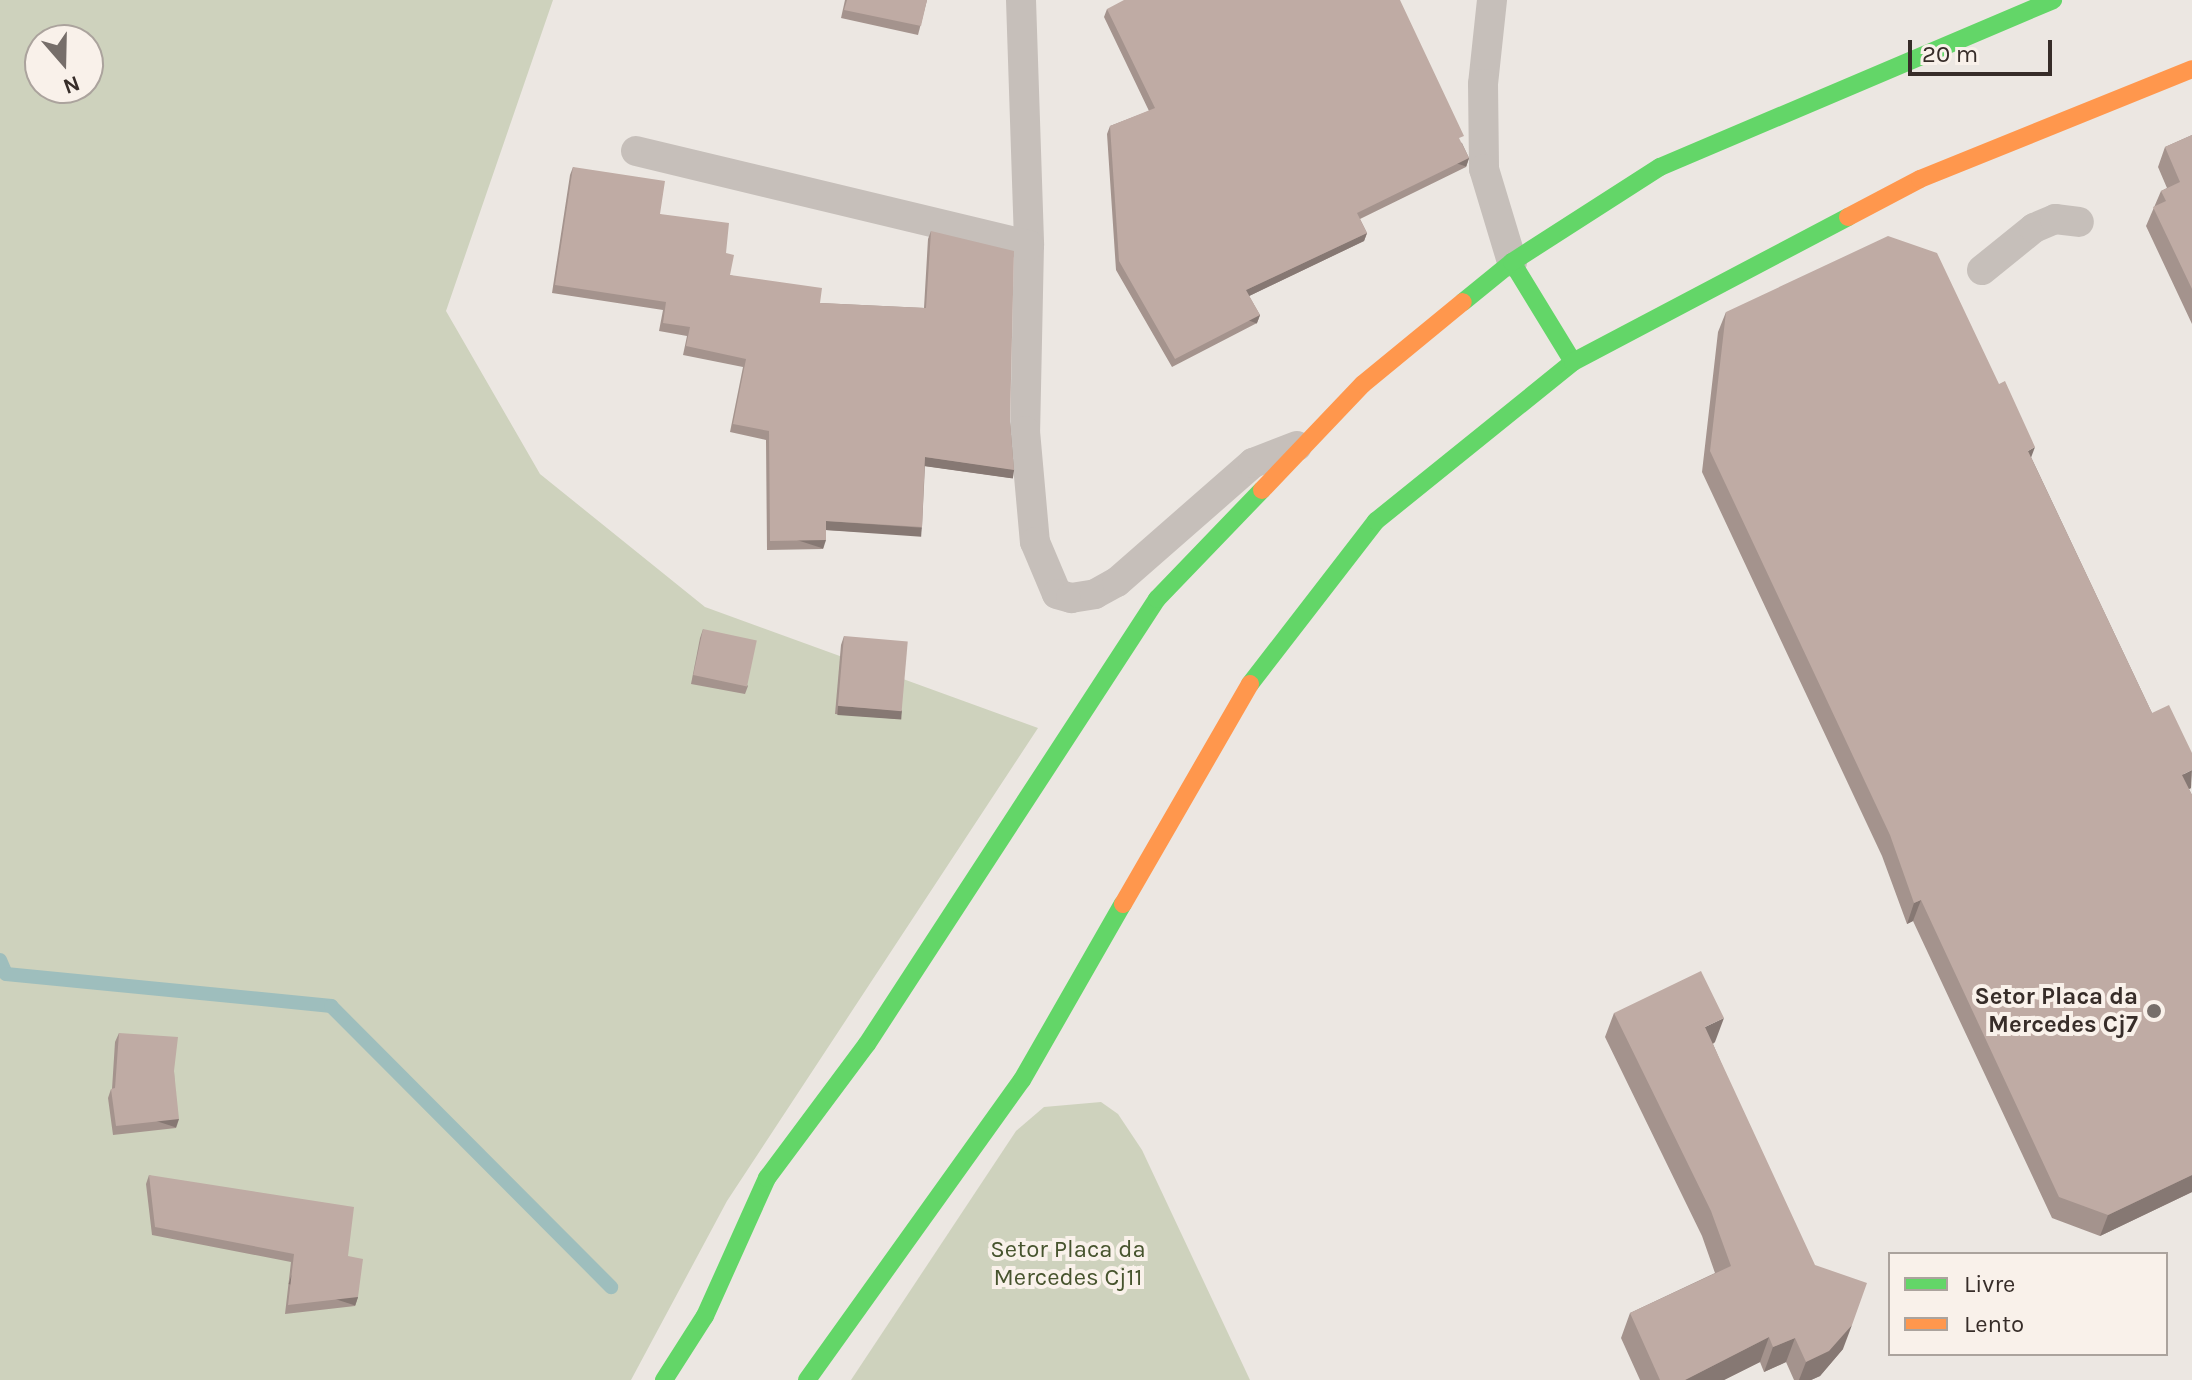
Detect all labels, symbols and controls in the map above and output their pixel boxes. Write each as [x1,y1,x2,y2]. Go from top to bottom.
north arrow [24,24,104,104]
scale bar [1912,24,2056,74]
text: 20 m [1922,40,1978,68]
text: N [60,70,83,100]
place label: Setor Placa da Mercedes Cj7 [1975,983,2138,1039]
marker: Setor Placa da Mercedes Cj7 [2145,1002,2163,1020]
park label: Setor Placa da Mercedes Cj11 [990,1236,1146,1292]
legend [1888,1252,2168,1356]
text: Livre [1964,1270,2015,1298]
text: Lento [1964,1310,2024,1338]

